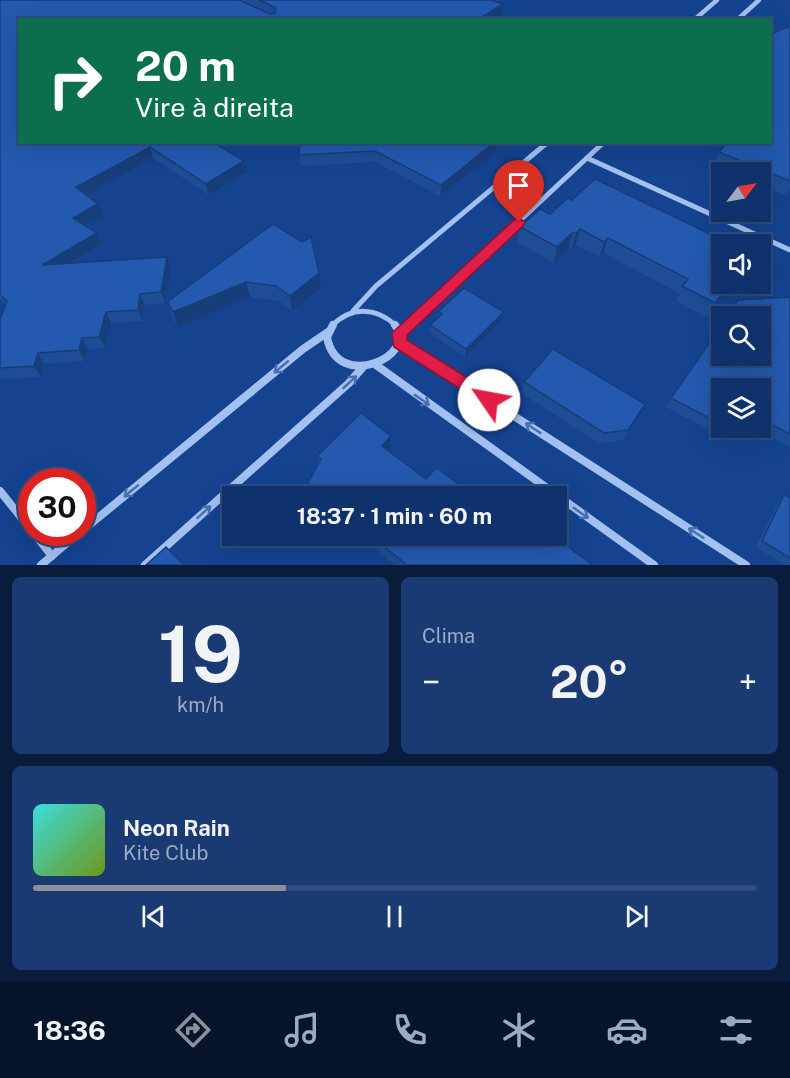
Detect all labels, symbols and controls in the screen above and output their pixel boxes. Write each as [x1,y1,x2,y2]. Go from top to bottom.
text: 20 m [135,41,236,90]
icon: right [36,42,114,120]
text: Vire à direita [135,91,294,123]
pin [493,160,544,222]
north arrow [711,162,771,222]
map controls [711,162,771,438]
icon: arrive [502,169,535,202]
button: sound [711,234,771,294]
button: search [711,306,771,366]
one-way arrow [274,360,290,373]
position arrow [457,368,521,432]
one-way arrow [342,375,357,389]
button: layers [711,378,771,438]
one-way arrow [414,394,430,406]
one-way arrow [524,421,541,434]
speed limit sign: 30 [18,468,96,546]
one-way arrow [123,484,139,497]
text: 18:37 · 1 min · 60 m [297,503,492,529]
one-way arrow [197,505,212,519]
one-way arrow [573,507,589,519]
one-way arrow [688,527,705,540]
text: 19 [158,608,243,700]
text: Clima [422,624,475,648]
text: 20° [550,655,629,708]
text: − [422,663,440,701]
text: + [739,663,757,701]
text: km/h [177,693,224,717]
text: Neon Rain [123,815,230,841]
text: Kite Club [123,841,208,865]
icon: previous [137,900,170,933]
icon: pause [378,900,411,933]
icon: next [620,900,653,933]
icon: directions [172,1009,214,1051]
icon: music [281,1009,323,1051]
icon: phone [389,1009,431,1051]
icon: climate [498,1009,540,1051]
icon: car [606,1009,648,1051]
icon: filters [715,1009,757,1051]
text: 18:36 [33,1014,106,1046]

